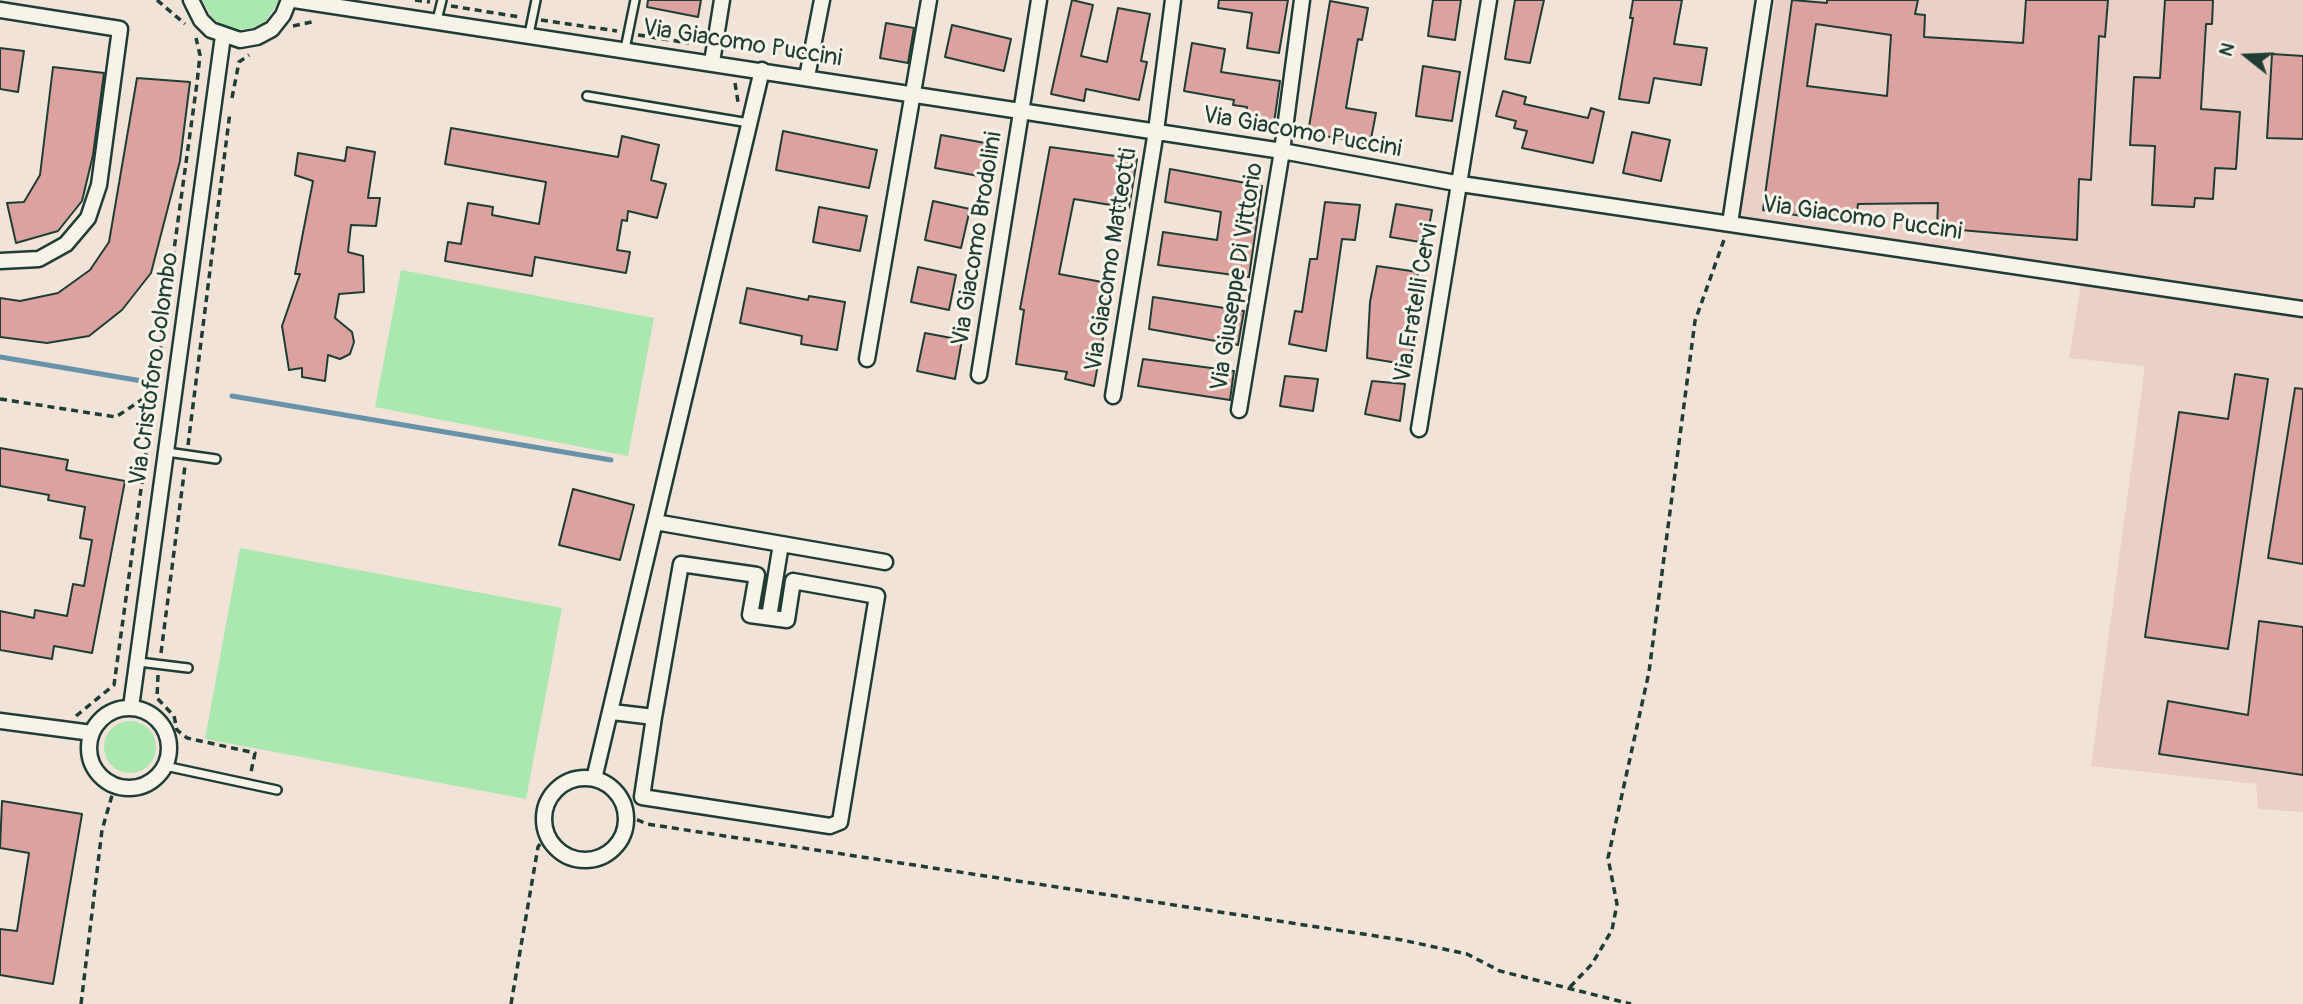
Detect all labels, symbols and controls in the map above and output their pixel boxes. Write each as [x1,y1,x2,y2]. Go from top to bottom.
street label: Via Giacomo Puccini [640,14,844,74]
north arrow [2212,21,2282,91]
text: N [2214,40,2240,59]
street label: Via Giacomo Puccini [1200,101,1404,165]
street label: Via Giacomo Brodolini [947,130,1009,348]
street label: Via Giacomo Matteotti [1080,146,1144,374]
street label: Via Giuseppe Di Vittorio [1206,161,1270,393]
street label: Via Giacomo Puccini [1760,191,1964,247]
street label: Via Fratelli Cervi [1389,221,1445,385]
street label: Via Cristoforo Colombo [124,251,186,487]

